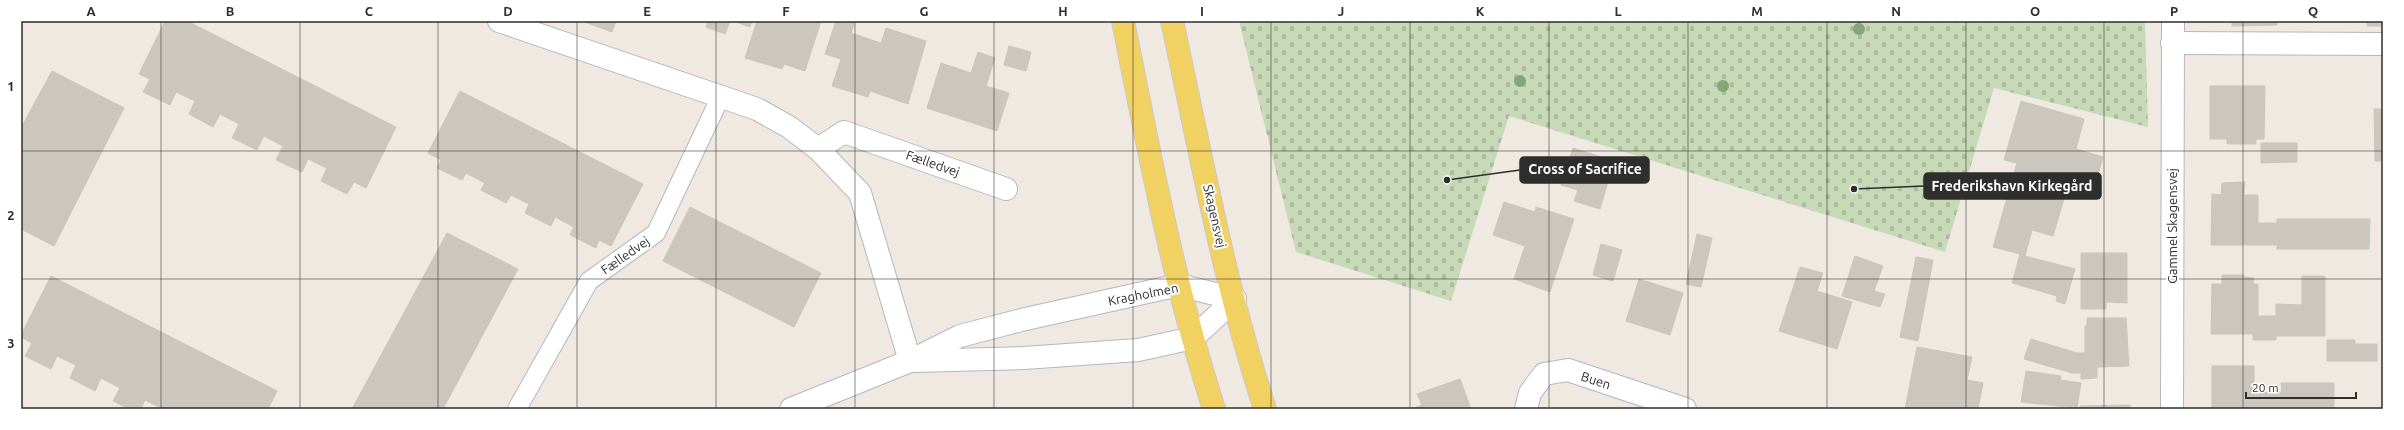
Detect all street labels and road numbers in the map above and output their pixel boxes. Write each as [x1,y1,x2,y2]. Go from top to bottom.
street label: Fælledvej [904,147,962,179]
street label: Gammel Skagensvej [2165,168,2179,284]
street label: Skagensvej [1201,183,1229,249]
street label: Fælledvej [598,233,652,277]
street label: Kragholmen [1107,280,1179,308]
street label: Buen [1579,369,1613,391]

